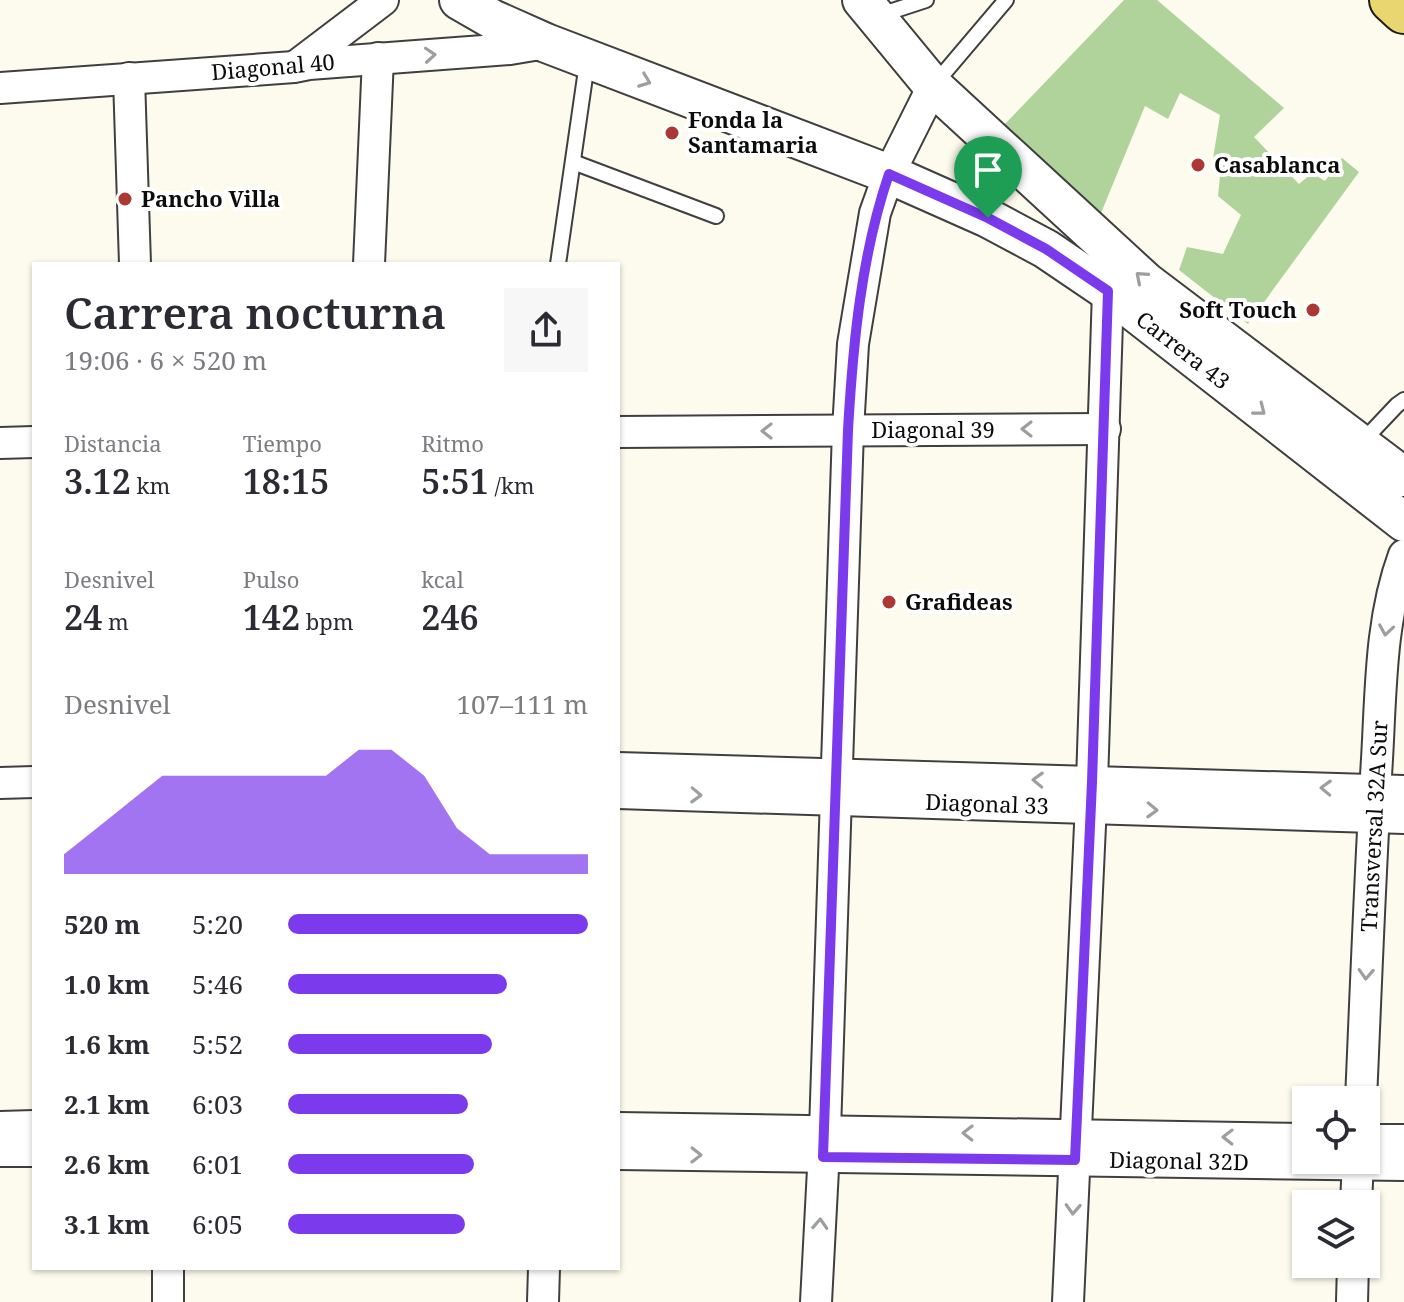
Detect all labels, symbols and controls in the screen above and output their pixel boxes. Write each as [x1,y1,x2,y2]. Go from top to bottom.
street label: Diagonal 40 [210,46,336,86]
one-way arrow [424,47,437,64]
one-way arrow [637,71,651,88]
place label: Fonda la Santamaria [688,104,818,159]
marker: Fonda la Santamaria [663,124,681,142]
pin [954,136,1022,218]
icon: arrive [966,148,1010,192]
place label: Casablanca [1214,149,1340,179]
marker: Casablanca [1189,156,1207,174]
place label: Pancho Villa [141,183,280,213]
marker: Pancho Villa [116,190,134,208]
one-way arrow [1136,273,1151,287]
text: Carrera nocturna [64,282,446,342]
button: share [504,288,588,372]
place label: Soft Touch [1179,294,1297,324]
marker: Soft Touch [1304,301,1322,319]
street label: Carrera 43 [1131,303,1237,395]
text: 19:06 · 6 × 520 m [64,342,267,378]
one-way arrow [1251,400,1266,414]
street label: Diagonal 39 [871,414,995,444]
one-way arrow [1020,420,1033,438]
one-way arrow [760,422,773,440]
text: Distancia [64,428,162,458]
text: Tiempo [243,428,322,458]
text: Ritmo [421,428,484,458]
text: 3.12 [64,458,131,504]
text: 18:15 [243,458,329,504]
text: 5:51 [421,458,489,504]
text: km [131,470,170,500]
text: /km [489,470,535,500]
text: Desnivel [64,564,154,594]
text: Pulso [243,564,299,594]
text: kcal [421,564,464,594]
place label: Grafideas [905,586,1013,616]
marker: Grafideas [880,593,898,611]
text: 24 [64,594,102,640]
text: 142 [243,594,300,640]
text: 246 [421,594,479,640]
text: m [102,606,129,636]
text: bpm [300,606,354,636]
one-way arrow [1378,624,1395,637]
text: Desnivel [64,686,171,722]
text: 107–111 m [456,686,588,722]
street label: Transversal 32A Sur [1352,719,1394,932]
one-way arrow [1031,772,1044,789]
one-way arrow [1319,780,1332,797]
street label: Diagonal 33 [925,786,1049,820]
one-way arrow [690,787,703,804]
one-way arrow [1146,801,1159,818]
text: 520 m [64,906,140,942]
text: 5:20 [192,906,243,942]
text: 1.0 km [64,966,150,1002]
text: 5:46 [192,966,243,1002]
one-way arrow [1358,968,1375,981]
text: 1.6 km [64,1026,150,1062]
text: 5:52 [192,1026,243,1062]
text: 2.1 km [64,1086,150,1122]
text: 6:03 [192,1086,243,1122]
map controls [1292,1086,1380,1278]
button: locate [1292,1086,1380,1174]
one-way arrow [961,1124,974,1142]
one-way arrow [1221,1129,1234,1146]
street label: Diagonal 32D [1109,1144,1249,1176]
text: 2.6 km [64,1146,150,1182]
text: 6:01 [192,1146,243,1182]
one-way arrow [690,1146,703,1164]
button: layers [1292,1190,1380,1278]
one-way arrow [1064,1203,1081,1216]
text: 3.1 km [64,1206,150,1242]
text: 6:05 [192,1206,243,1242]
one-way arrow [812,1217,829,1230]

